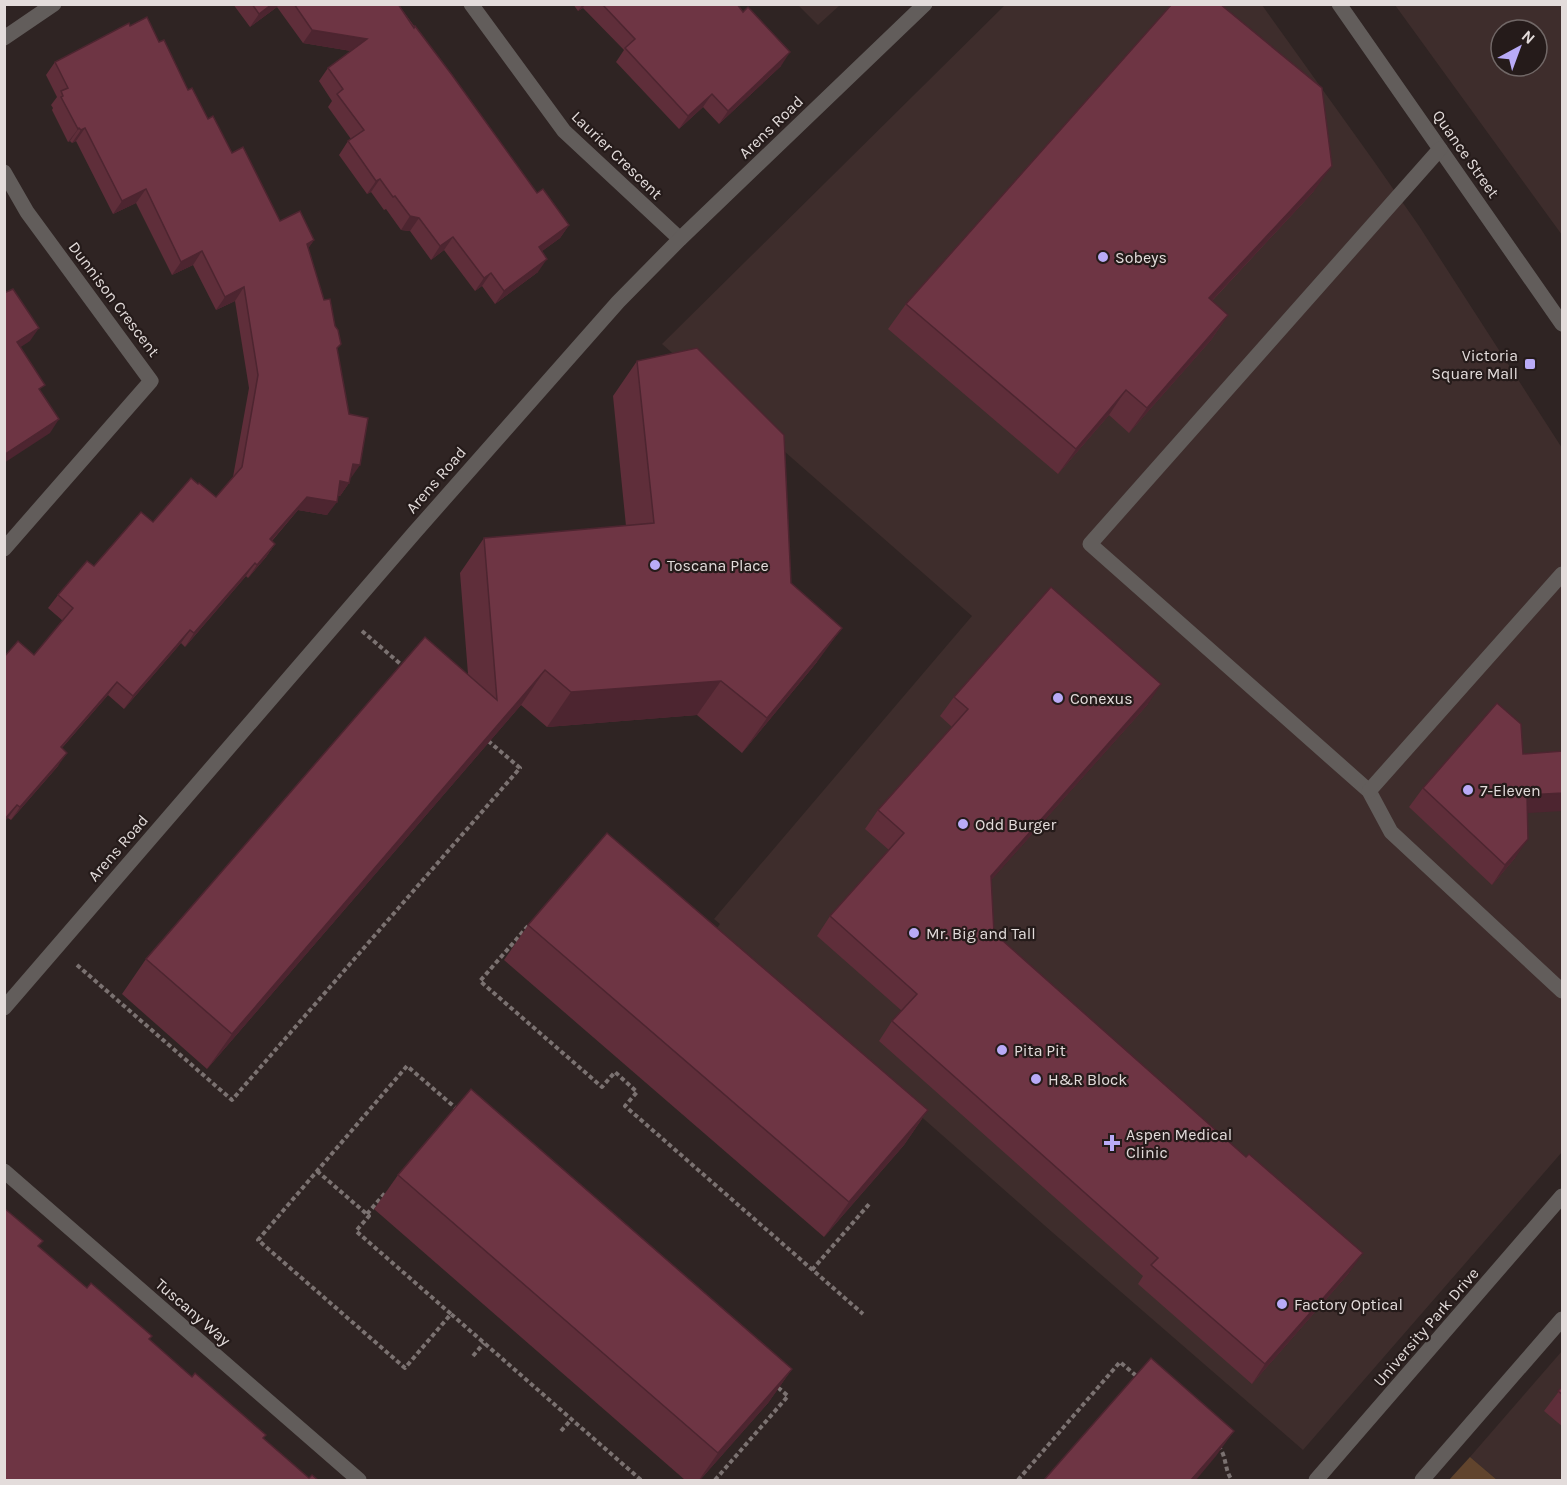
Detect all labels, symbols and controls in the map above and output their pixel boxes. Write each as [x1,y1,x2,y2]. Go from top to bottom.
north arrow [1489,18,1549,78]
text: N [1518,26,1539,48]
street label: Arens Road [735,92,807,162]
street label: Quance Street [1429,106,1503,202]
street label: Laurier Crescent [568,107,666,203]
street label: Dunnison Crescent [64,238,164,360]
place label: Sobeys [1115,248,1167,267]
marker: Sobeys [1096,250,1110,264]
place label: Victoria Square Mall [1431,346,1518,383]
marker: Victoria Square Mall [1523,357,1537,371]
street label: Arens Road [402,443,470,517]
place label: Toscana Place [667,556,769,575]
marker: Toscana Place [648,558,662,572]
place label: Conexus [1070,689,1133,708]
marker: Conexus [1051,691,1065,705]
place label: 7-Eleven [1480,781,1541,800]
marker: 7-Eleven [1461,783,1475,797]
street label: Arens Road [84,811,152,885]
place label: Odd Burger [975,815,1056,834]
marker: Odd Burger [956,817,970,831]
place label: Mr. Big and Tall [926,924,1036,943]
marker: Mr. Big and Tall [907,926,921,940]
place label: Pita Pit [1014,1041,1066,1060]
marker: Pita Pit [995,1043,1009,1057]
place label: H&R Block [1048,1070,1127,1089]
marker: H&R Block [1029,1072,1043,1086]
place label: Aspen Medical Clinic [1126,1125,1232,1162]
marker: Aspen Medical Clinic [1103,1134,1121,1152]
street label: University Park Drive [1369,1264,1483,1390]
street label: Tuscany Way [152,1274,235,1350]
place label: Factory Optical [1294,1295,1403,1314]
marker: Factory Optical [1275,1297,1289,1311]

